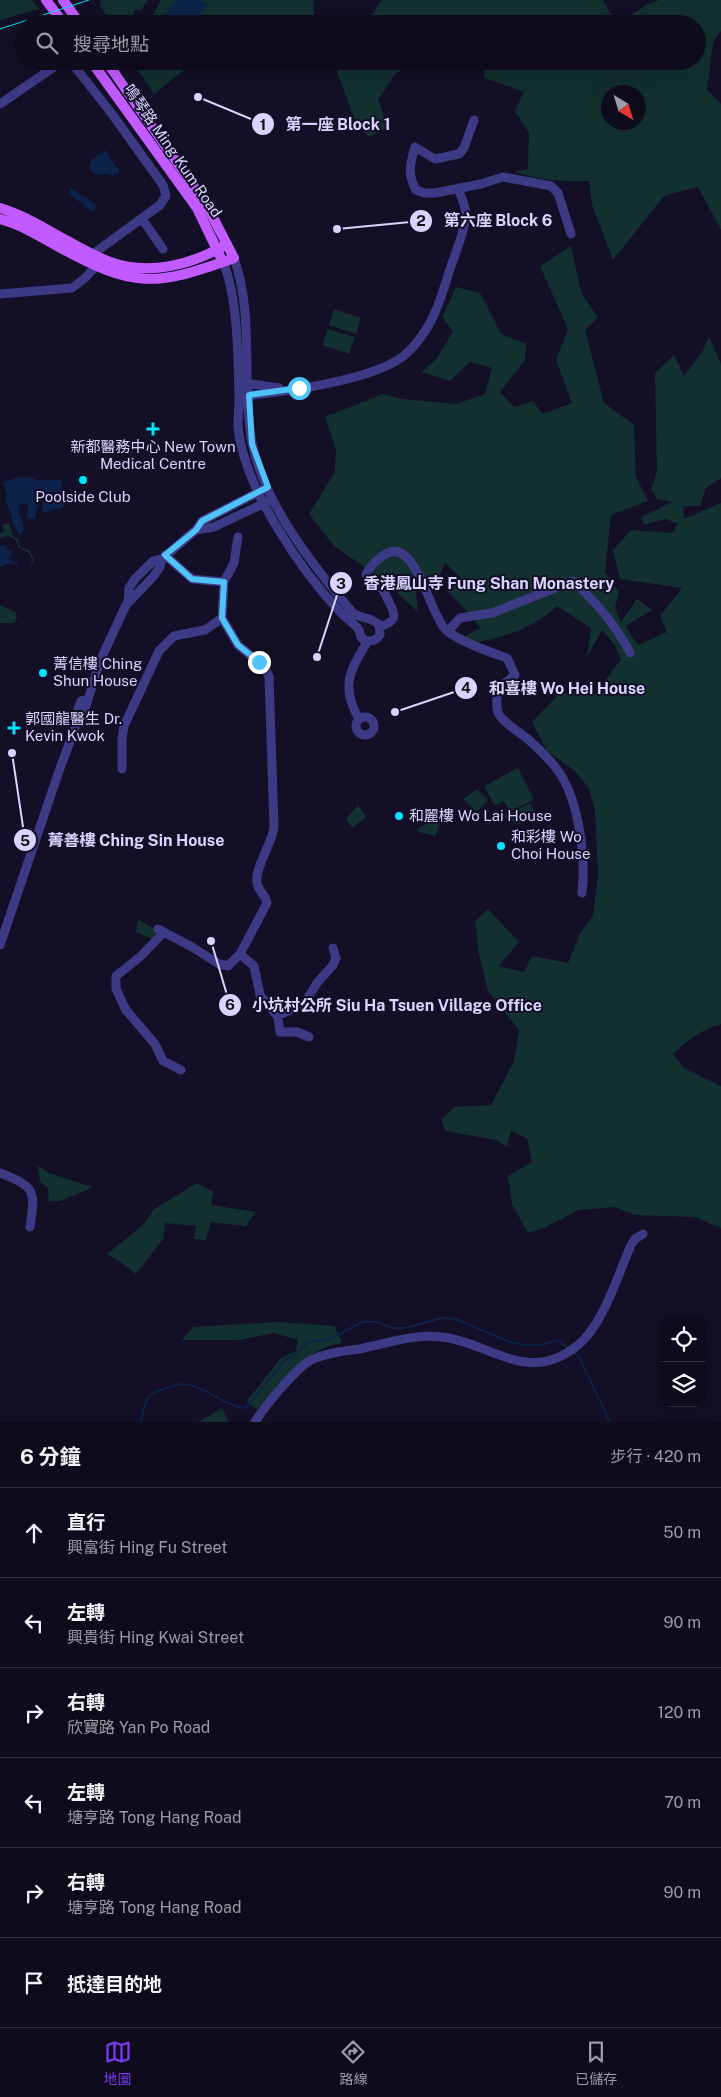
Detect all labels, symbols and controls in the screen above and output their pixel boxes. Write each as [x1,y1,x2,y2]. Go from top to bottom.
search box [15,15,706,70]
icon: search [33,29,61,57]
text: 搜尋地點 [73,33,149,55]
street label: 鳴琴路 Ming Kum Road [121,81,226,220]
north arrow [601,85,646,130]
callout: 第一座 Block 1 [251,109,401,140]
text: 第一座 Block 1 [286,115,390,134]
text: 1 [260,116,266,133]
callout: 第六座 Block 6 [408,205,562,236]
text: 第六座 Block 6 [444,211,552,230]
text: 2 [416,212,426,229]
route start [288,377,311,400]
marker: 新都醫務中心 New Town Medical Centre [146,422,160,436]
place label: 新都醫務中心 New Town Medical Centre [70,438,236,472]
marker: Poolside Club [77,474,89,486]
place label: Poolside Club [35,488,131,505]
callout: 香港鳳山寺 Fung Shan Monastery [328,568,624,599]
text: 香港鳳山寺 Fung Shan Monastery [364,574,614,593]
text: 3 [336,575,346,592]
route end [248,651,271,674]
place label: 菁信樓 Ching Shun House [53,655,142,689]
marker: 菁信樓 Ching Shun House [37,667,49,679]
callout: 和喜樓 Wo Hei House [454,673,655,704]
text: 4 [461,679,471,696]
text: 和喜樓 Wo Hei House [489,679,645,698]
place label: 郭國龍醫生 Dr. Kevin Kwok [25,710,122,744]
marker: 郭國龍醫生 Dr. Kevin Kwok [7,721,21,735]
place label: 和麗樓 Wo Lai House [409,807,552,824]
marker: 和麗樓 Wo Lai House [393,810,405,822]
callout: 菁善樓 Ching Sin House [12,825,234,856]
place label: 和彩樓 Wo Choi House [511,828,590,862]
text: 菁善樓 Ching Sin House [48,831,224,850]
text: 5 [20,832,30,849]
marker: 和彩樓 Wo Choi House [495,840,507,852]
callout: 小坑村公所 Siu Ha Tsuen Village Office [217,990,552,1021]
text: 6 [225,996,235,1013]
text: 小坑村公所 Siu Ha Tsuen Village Office [252,996,542,1015]
map controls [661,1317,706,1407]
button: locate [661,1317,706,1362]
button: layers [661,1362,706,1407]
text: 6 分鐘 [20,1444,81,1469]
text: 步行 · 420 m [611,1447,701,1466]
text: 直行 [67,1511,105,1533]
icon: ahead [20,1519,48,1547]
text: 50 m [663,1523,701,1542]
text: 興富街 Hing Fu Street [67,1538,228,1557]
text: 左轉 [67,1601,105,1623]
icon: left [20,1609,48,1637]
text: 90 m [664,1613,701,1632]
text: 興貴街 Hing Kwai Street [67,1628,244,1647]
text: 右轉 [67,1691,105,1713]
icon: right [20,1699,48,1727]
text: 120 m [657,1703,701,1722]
text: 欣寶路 Yan Po Road [67,1718,210,1737]
text: 左轉 [67,1781,105,1803]
icon: left [20,1789,48,1817]
text: 70 m [664,1793,701,1812]
text: 塘亨路 Tong Hang Road [67,1808,241,1827]
text: 右轉 [67,1871,105,1893]
icon: right [20,1879,48,1907]
text: 90 m [664,1883,701,1902]
text: 塘亨路 Tong Hang Road [67,1898,241,1917]
icon: arrive [20,1969,48,1997]
text: 抵達目的地 [67,1973,162,1995]
tab: 地圖 [104,2038,132,2088]
tab: 路線 [339,2038,367,2088]
tab: 已儲存 [575,2038,617,2088]

